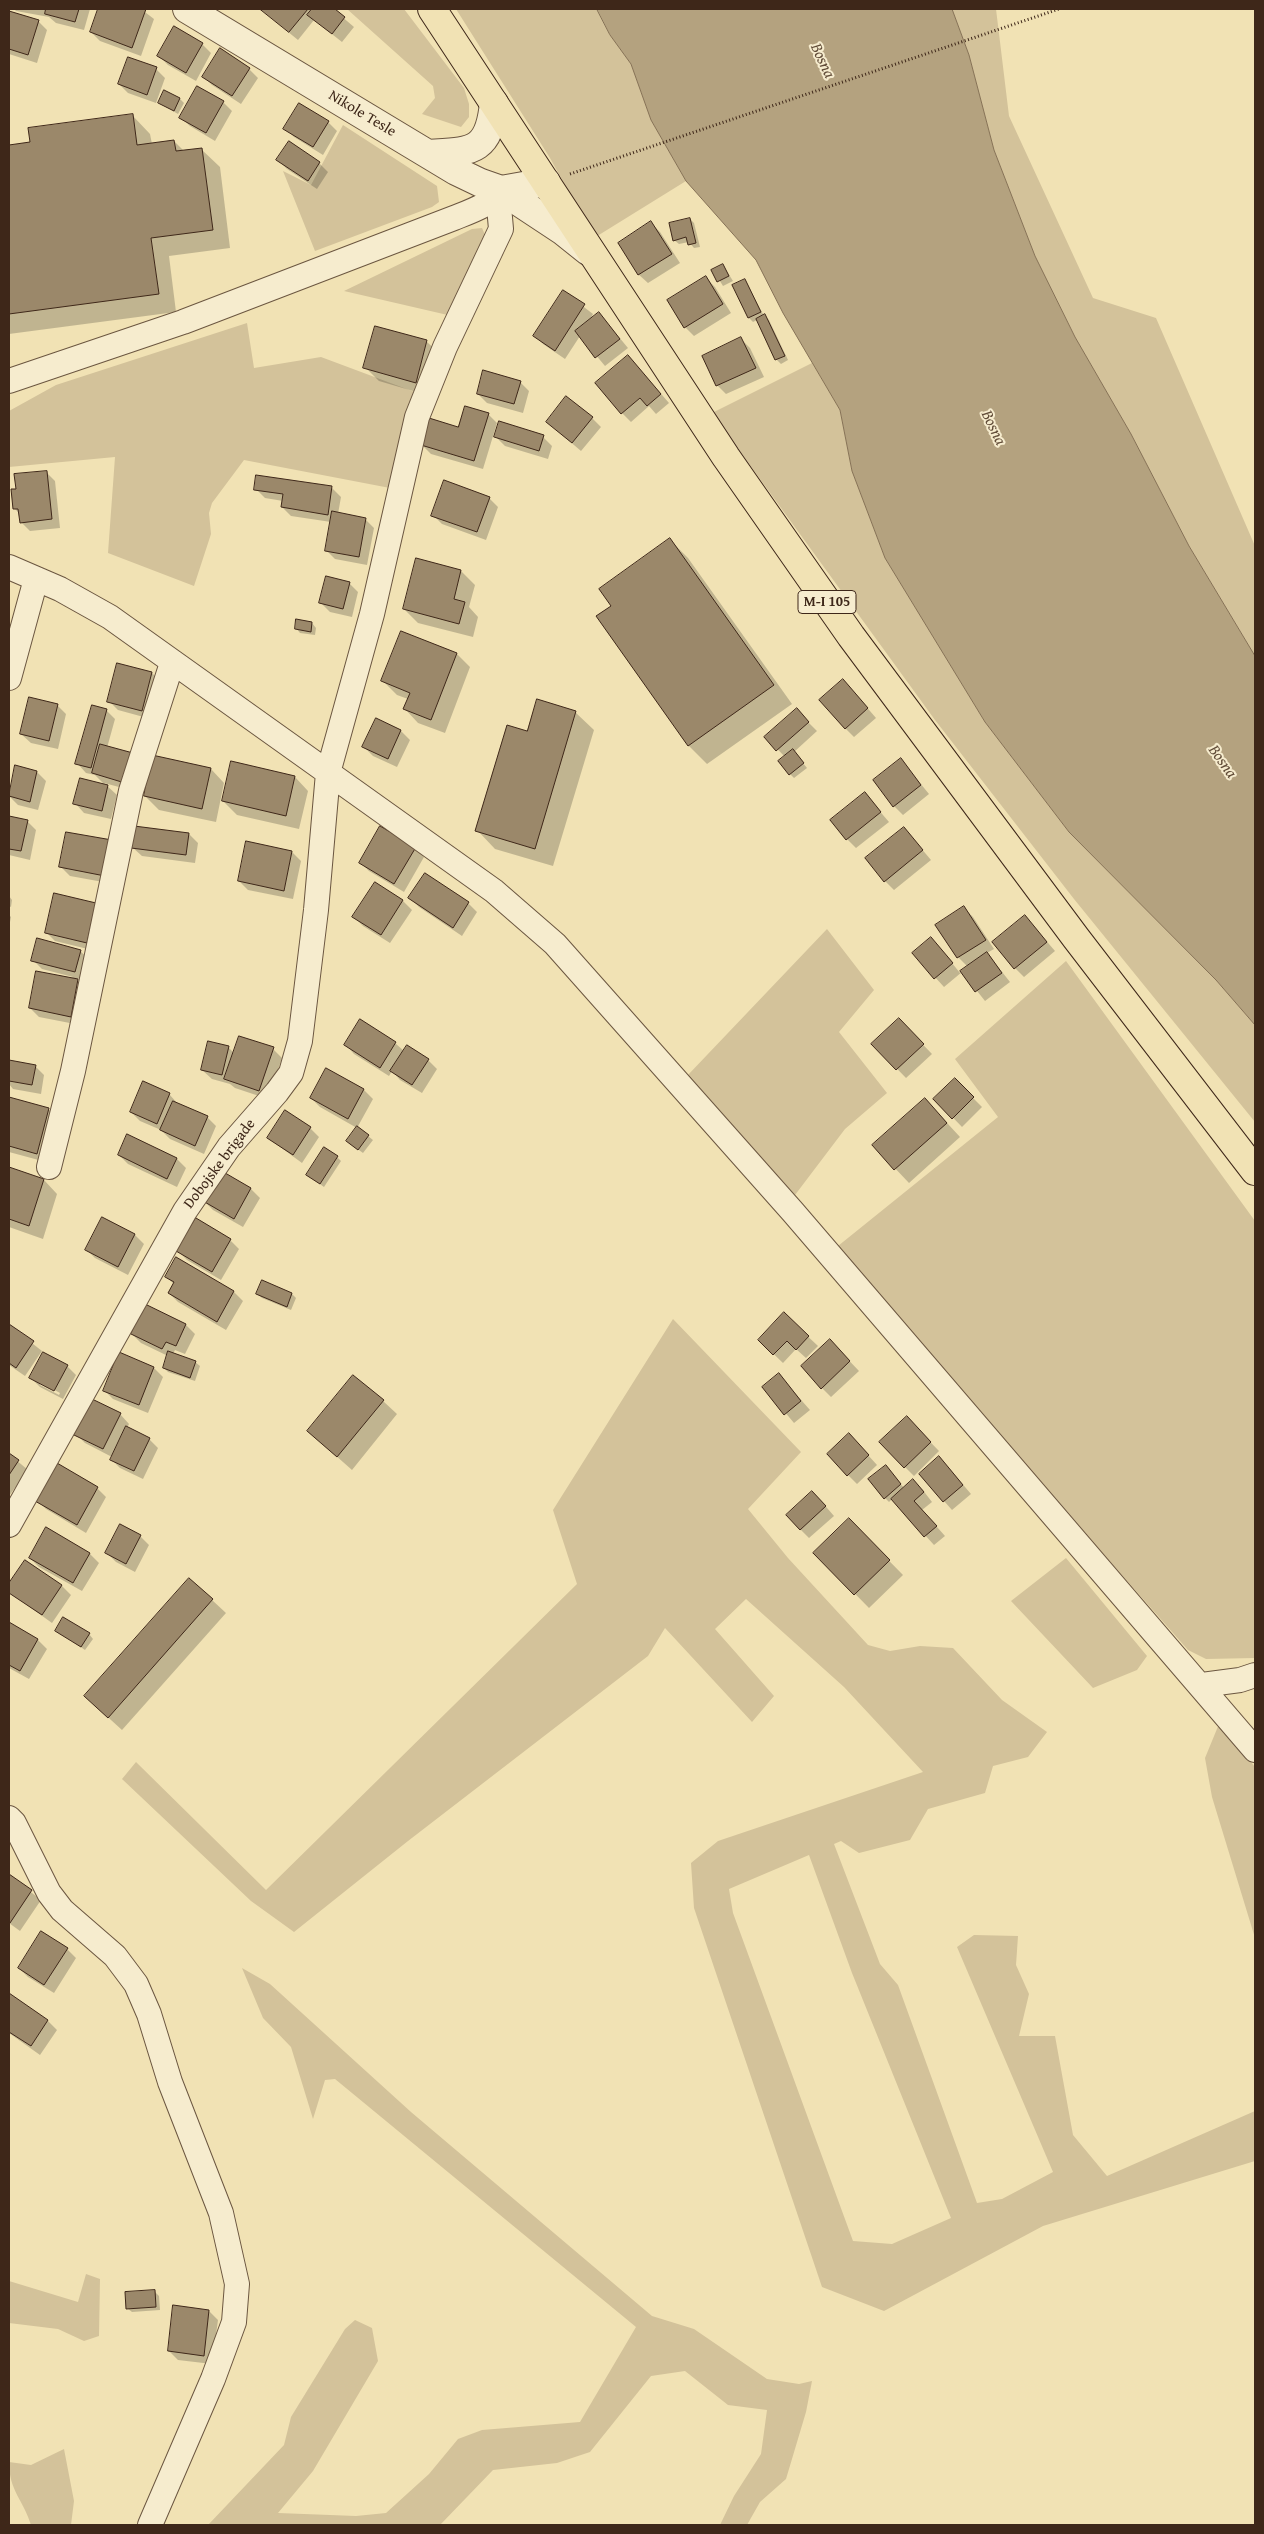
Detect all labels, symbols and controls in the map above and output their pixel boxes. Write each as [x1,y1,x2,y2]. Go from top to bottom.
water label: Bosna [806,41,838,81]
street label: Nikole Tesle [325,87,399,141]
water label: Bosna [976,408,1010,448]
road number: M-I 105 [798,590,856,614]
water label: Bosna [1204,742,1240,782]
street label: Dobojske brigade [180,1116,260,1212]

